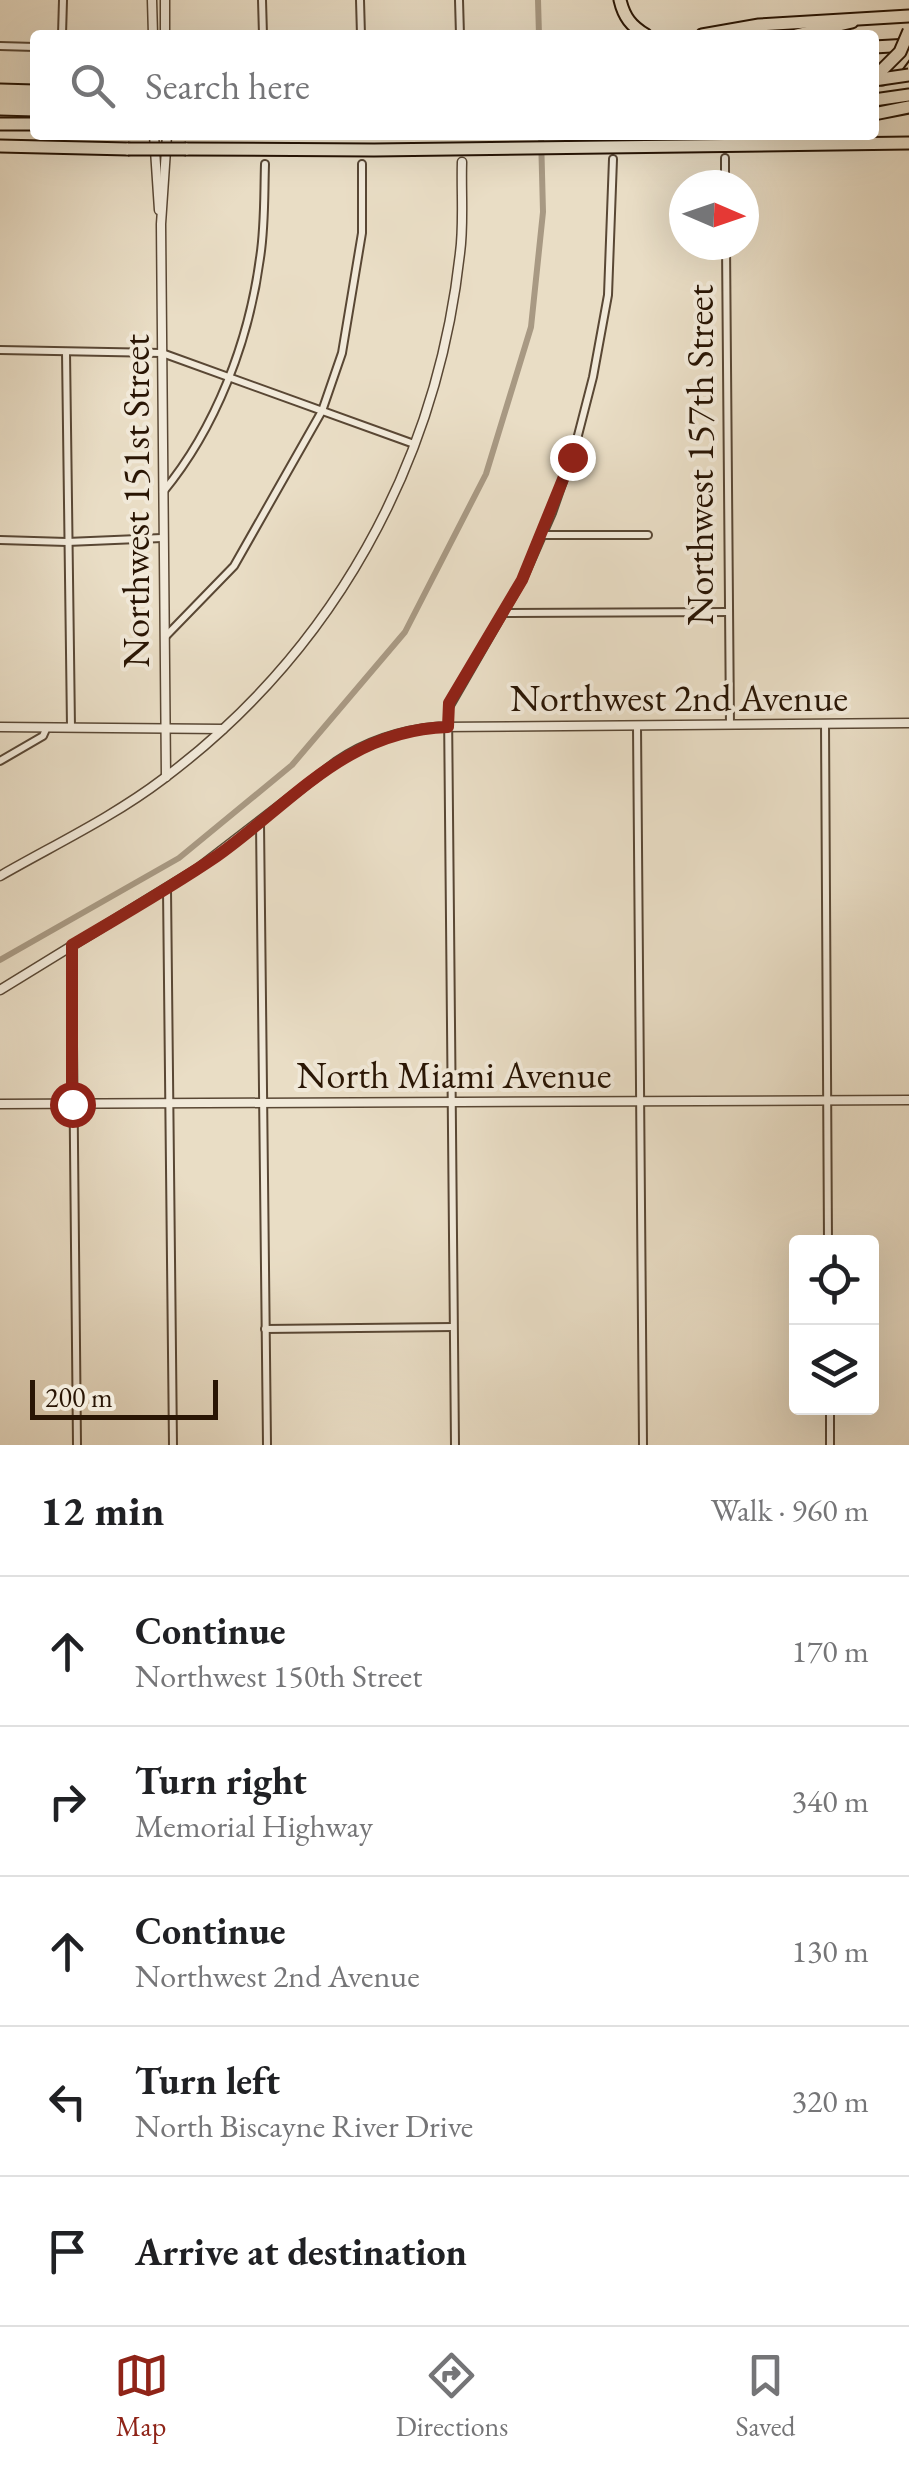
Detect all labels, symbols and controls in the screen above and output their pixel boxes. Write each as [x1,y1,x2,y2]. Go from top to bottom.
search box [30,30,879,140]
icon: search [65,58,120,113]
text: Search here [145,61,310,110]
north arrow [669,170,759,260]
street label: Northwest 157th Street [675,284,724,626]
street label: Northwest 151st Street [111,334,160,668]
route end [550,435,596,481]
street label: Northwest 2nd Avenue [510,673,848,722]
street label: North Miami Avenue [297,1050,611,1099]
route start [50,1082,96,1128]
map controls [789,1235,879,1415]
button: locate [789,1235,879,1325]
button: layers [789,1325,879,1415]
scale bar [30,1375,218,1420]
text: 200 m [45,1379,113,1415]
text: 12 min [40,1483,164,1538]
text: Walk · 960 m [711,1489,869,1531]
text: Continue [135,1606,286,1655]
icon: ahead [40,1624,95,1679]
text: 170 m [792,1630,869,1672]
text: Northwest 150th Street [135,1655,422,1697]
text: Turn right [135,1756,307,1805]
icon: right [40,1774,95,1829]
text: 340 m [792,1780,869,1822]
text: Memorial Highway [135,1805,373,1847]
text: Continue [135,1906,286,1955]
icon: ahead [40,1924,95,1979]
text: 130 m [792,1930,869,1972]
text: Northwest 2nd Avenue [135,1955,420,1997]
text: Turn left [135,2056,280,2105]
icon: left [40,2074,95,2129]
text: 320 m [792,2080,869,2122]
text: North Biscayne River Drive [135,2105,473,2147]
icon: arrive [40,2224,95,2279]
text: Arrive at destination [135,2227,467,2276]
tab: Map [114,2348,169,2444]
tab: Directions [396,2348,508,2444]
tab: Saved [735,2348,795,2444]

